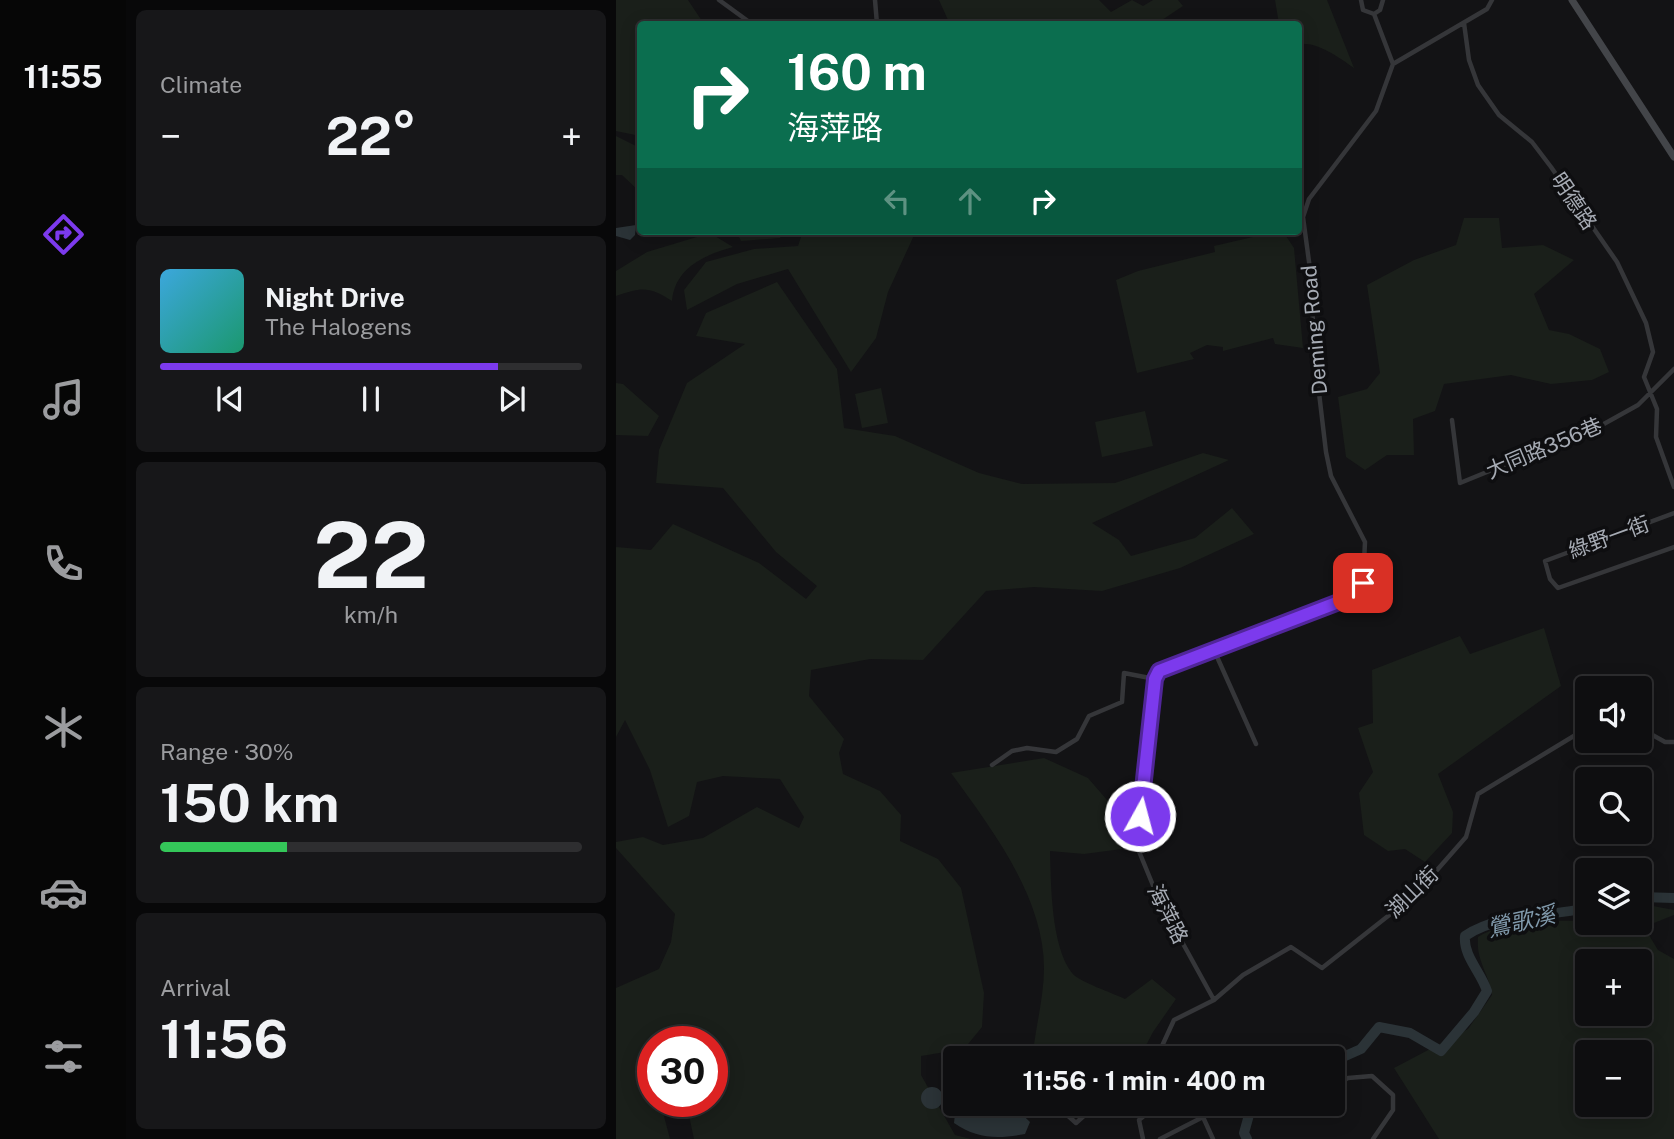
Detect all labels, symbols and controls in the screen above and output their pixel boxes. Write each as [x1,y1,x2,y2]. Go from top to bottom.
text: 160 m [787,43,927,101]
icon: right [672,49,763,140]
text: 11:55 [23,58,103,95]
text: Climate [160,71,242,98]
text: 22° [326,106,416,167]
text: 海萍路 [787,109,883,146]
text: − [160,114,181,159]
text: + [561,114,582,159]
street label: 明德路 [1546,168,1602,234]
icon: left [878,182,916,220]
icon: ahead [951,182,989,220]
icon: right [1024,182,1062,220]
icon: directions [39,210,88,259]
street label: Deming Road [1296,264,1332,396]
text: Night Drive [265,282,405,313]
text: The Halogens [265,313,412,340]
icon: music [39,375,88,424]
icon: previous [211,380,249,418]
icon: pause [352,380,390,418]
icon: next [493,380,531,418]
street label: 大同路356巷 [1482,412,1606,484]
text: 22 [313,502,429,608]
street label: 綠野一街 [1565,511,1653,563]
icon: phone [39,539,88,588]
pin [1333,553,1393,613]
icon: arrive [1344,564,1382,602]
text: km/h [344,601,398,628]
map controls [1575,676,1652,1117]
button: sound [1575,676,1652,753]
icon: climate [39,703,88,752]
text: Range · 30% [160,738,294,765]
button: search [1575,767,1652,844]
text: 150 km [160,773,339,834]
position arrow [1103,779,1177,853]
button: layers [1575,858,1652,935]
street label: 湖山街 [1381,861,1443,923]
icon: car [39,868,88,917]
street label: 海萍路 [1143,880,1193,948]
water label: 鶯歌溪 [1484,899,1561,942]
button: + [1575,949,1652,1026]
text: Arrival [160,974,231,1001]
text: 11:56 [160,1009,288,1070]
speed limit sign: 30 [637,1026,728,1117]
icon: filters [39,1032,88,1081]
button: − [1575,1040,1652,1117]
text: 11:56 · 1 min · 400 m [1022,1065,1266,1096]

